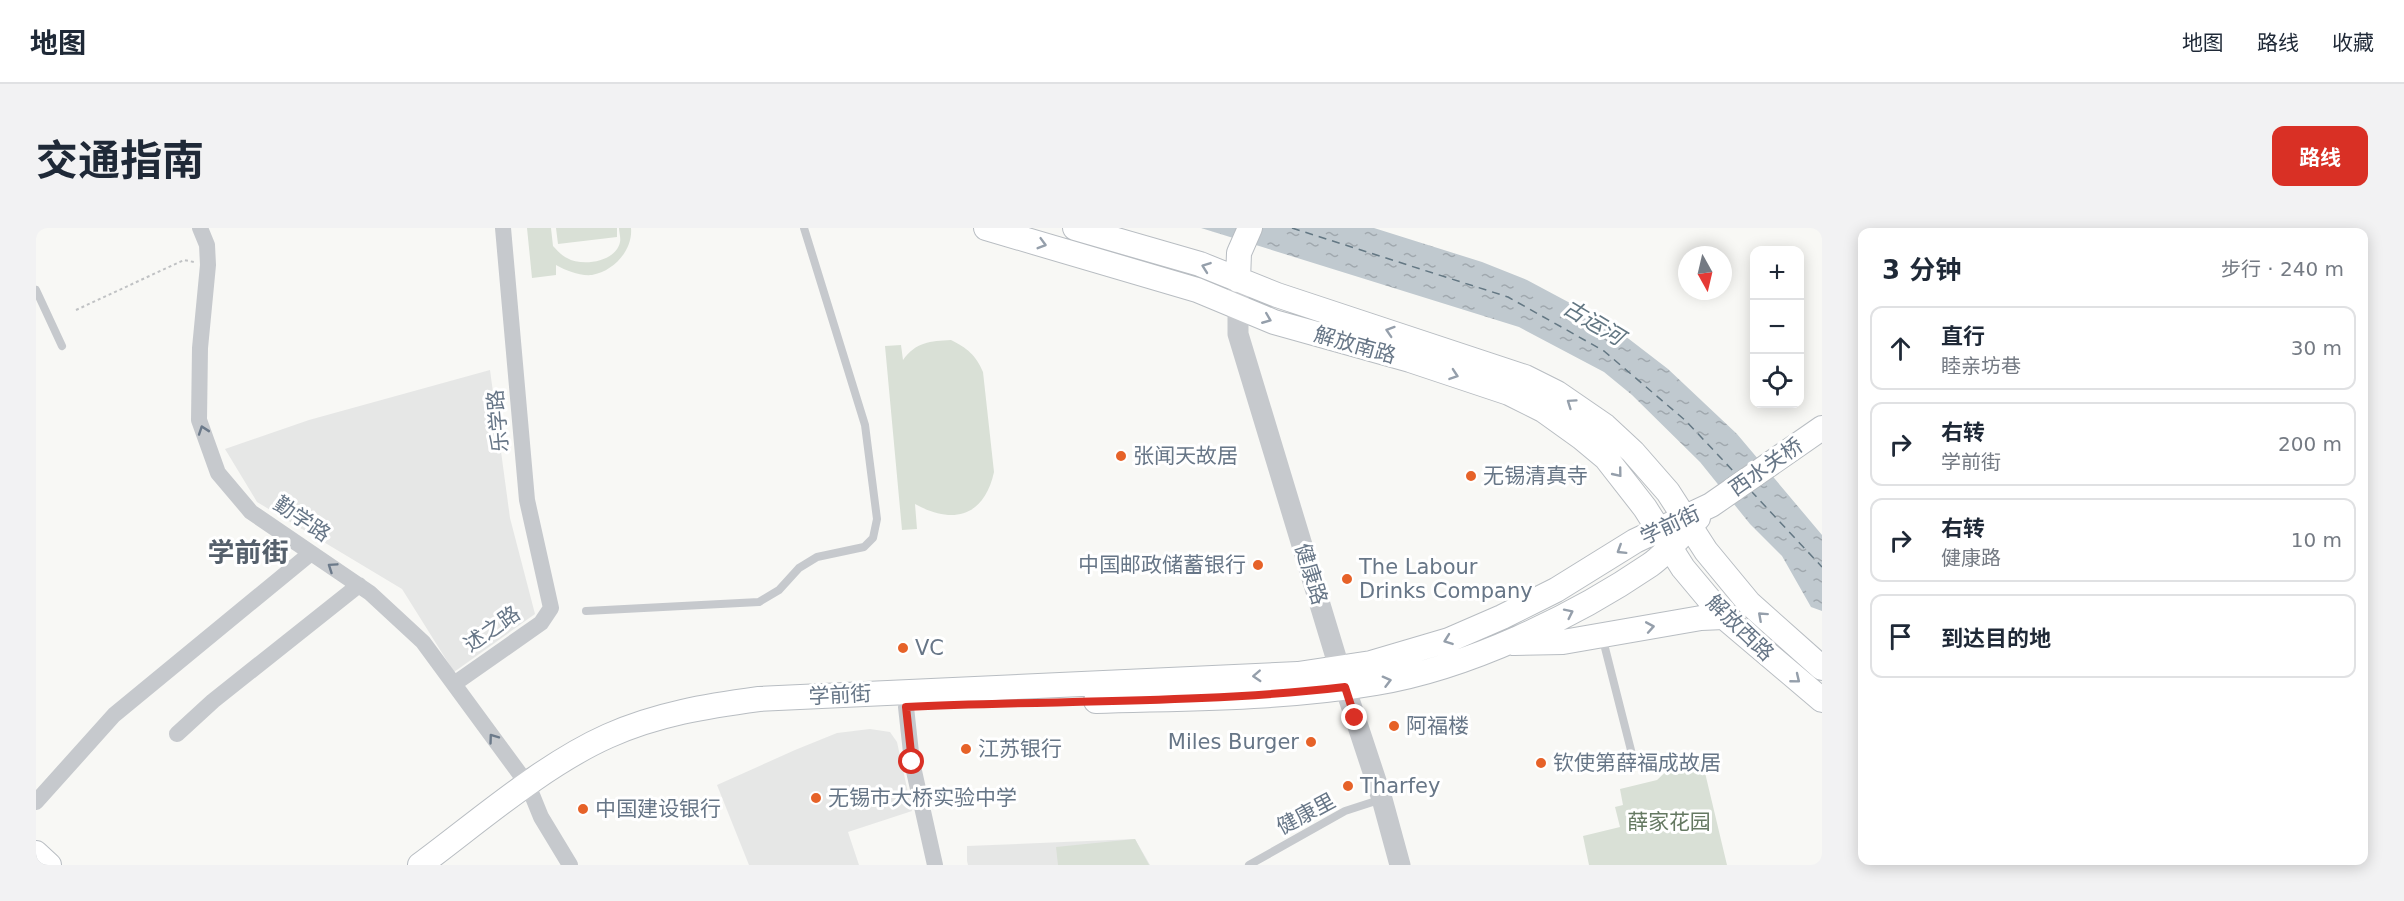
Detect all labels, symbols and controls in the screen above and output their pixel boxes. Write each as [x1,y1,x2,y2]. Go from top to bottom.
text: 地图 [30,27,86,60]
text: 地图 [2182,31,2224,55]
text: 路线 [2257,31,2299,55]
text: 收藏 [2332,31,2374,55]
button: 路线 [2272,126,2368,186]
text: 交通指南 [36,136,204,185]
one-way arrow [1037,237,1047,250]
north arrow [1678,246,1732,300]
map controls [1750,246,1804,408]
button: + [1750,246,1804,300]
text: 3 分钟 [1882,255,1961,285]
text: 步行 · 240 m [2221,257,2344,281]
one-way arrow [1201,262,1212,274]
water label: 古运河 [1559,295,1632,352]
button: − [1750,300,1804,354]
one-way arrow [1261,312,1272,324]
street label: 解放南路 [1311,322,1399,368]
text: 直行 [1941,324,1985,349]
one-way arrow [1385,326,1396,338]
icon: ahead [1884,332,1917,365]
text: 30 m [2291,336,2342,360]
button: locate [1750,354,1804,408]
text: 睦亲坊巷 [1941,354,2021,378]
one-way arrow [1448,367,1459,380]
street label: 乐学路 [483,389,513,453]
one-way arrow [1566,399,1577,410]
text: 右转 [1941,420,1985,445]
one-way arrow [197,425,210,436]
icon: right [1884,428,1917,461]
text: 200 m [2278,432,2342,456]
street label: 西水关桥 [1725,433,1807,501]
place label: 张闻天故居 [1133,444,1238,468]
marker: 张闻天故居 [1114,449,1128,463]
text: 学前街 [1941,450,2001,474]
place label: 无锡清真寺 [1483,464,1588,488]
one-way arrow [1610,467,1621,478]
marker: 无锡清真寺 [1464,469,1478,483]
street label: 勤学路 [269,491,335,547]
street label: 学前街 [1636,501,1704,549]
text: 右转 [1941,516,1985,541]
icon: right [1884,524,1917,557]
text: 10 m [2291,528,2342,552]
district label: 学前街 [208,537,289,568]
street label: 健康路 [1290,540,1332,608]
one-way arrow [1617,542,1627,554]
text: 健康路 [1941,546,2001,570]
place label: 中国邮政储蓄银行 [1078,553,1246,577]
place label: The Labour Drinks Company [1358,555,1533,603]
marker: 中国邮政储蓄银行 [1251,558,1265,572]
one-way arrow [328,563,339,574]
marker: The Labour Drinks Company [1340,572,1354,586]
street label: 解放西路 [1701,590,1779,666]
street label: 述之路 [459,601,525,657]
one-way arrow [1562,608,1573,620]
one-way arrow [1758,612,1769,623]
icon: arrive [1884,620,1917,653]
one-way arrow [1644,621,1654,634]
text: 到达目的地 [1941,626,2051,651]
one-way arrow [1443,632,1454,645]
place label: VC [915,636,944,660]
marker: VC [896,641,910,655]
one-way arrow [1253,669,1262,682]
one-way arrow [1789,672,1800,683]
one-way arrow [1382,675,1392,688]
street label: 学前街 [808,681,872,709]
route end [1341,704,1367,730]
place label: 阿福楼 [1406,714,1469,738]
marker: 阿福楼 [1387,719,1401,733]
place label: Miles Burger [1168,730,1299,754]
one-way arrow [490,733,501,744]
marker: Miles Burger [1304,735,1318,749]
place label: 江苏银行 [978,737,1062,761]
marker: 江苏银行 [959,742,973,756]
route start [898,748,924,774]
place label: 钦使第薛福成故居 [1553,751,1721,775]
marker: 钦使第薛福成故居 [1534,756,1548,770]
place label: Tharfey [1359,774,1440,798]
marker: Tharfey [1341,779,1355,793]
place label: 无锡市大桥实验中学 [828,786,1017,810]
street label: 健康里 [1273,789,1339,839]
marker: 无锡市大桥实验中学 [809,791,823,805]
place label: 中国建设银行 [595,797,721,821]
marker: 中国建设银行 [576,802,590,816]
park label: 薛家花园 [1627,810,1711,834]

